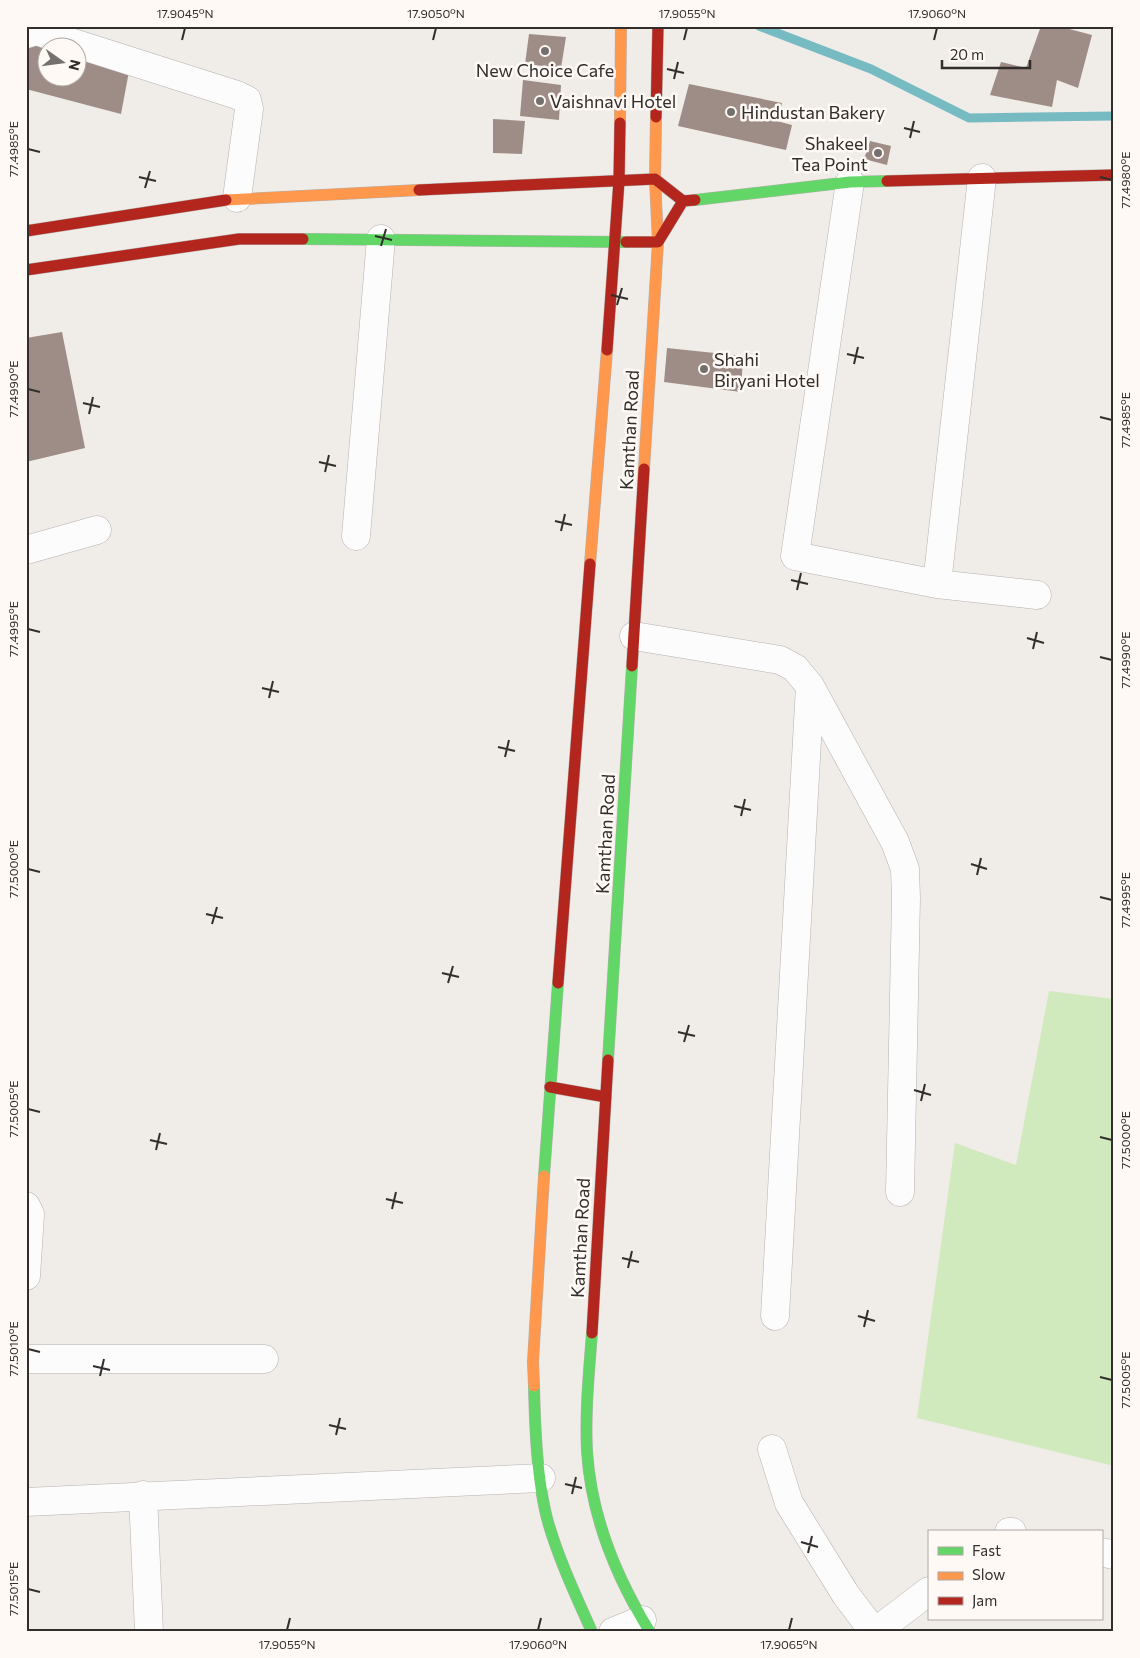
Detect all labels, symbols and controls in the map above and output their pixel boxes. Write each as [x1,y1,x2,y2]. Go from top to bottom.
text: 17.9045°N [156,6,214,20]
text: 17.9050°N [407,6,465,20]
text: 17.9055°N [659,6,715,20]
text: 17.9060°N [908,6,966,20]
north arrow [38,38,88,88]
scale bar [942,38,1030,70]
marker: New Choice Cafe [539,45,551,57]
text: 20 m [950,45,984,63]
text: N [66,58,85,72]
place label: New Choice Cafe [476,59,614,81]
place label: Vaishnavi Hotel [550,90,676,112]
marker: Vaishnavi Hotel [534,95,546,107]
place label: Hindustan Bakery [741,101,885,123]
marker: Hindustan Bakery [725,106,737,118]
text: 77.4985°E [6,121,20,177]
place label: Shakeel Tea Point [791,132,868,175]
marker: Shakeel Tea Point [872,147,884,159]
text: 77.4980°E [1118,152,1132,208]
place label: Shahi Biryani Hotel [714,348,820,391]
text: 77.4990°E [6,361,20,417]
marker: Shahi Biryani Hotel [698,363,710,375]
street label: Kamthan Road [615,369,643,491]
text: 77.4985°E [1118,392,1132,448]
text: 77.4995°E [6,601,20,657]
text: 77.4990°E [1118,632,1132,688]
street label: Kamthan Road [591,773,619,895]
text: 77.5000°E [6,840,20,898]
text: 77.4995°E [1118,872,1132,928]
text: 77.5005°E [6,1081,20,1137]
text: 77.5000°E [1118,1111,1132,1169]
street label: Kamthan Road [566,1177,594,1299]
text: 77.5010°E [6,1321,20,1377]
text: 77.5005°E [1118,1352,1132,1408]
legend [928,1530,1102,1620]
text: Fast [972,1541,1001,1559]
text: 77.5015°E [6,1562,20,1616]
text: Slow [972,1565,1005,1583]
text: Jam [972,1591,997,1609]
text: 17.9055°N [259,1637,315,1651]
text: 17.9060°N [509,1637,567,1651]
text: 17.9065°N [760,1637,818,1651]

